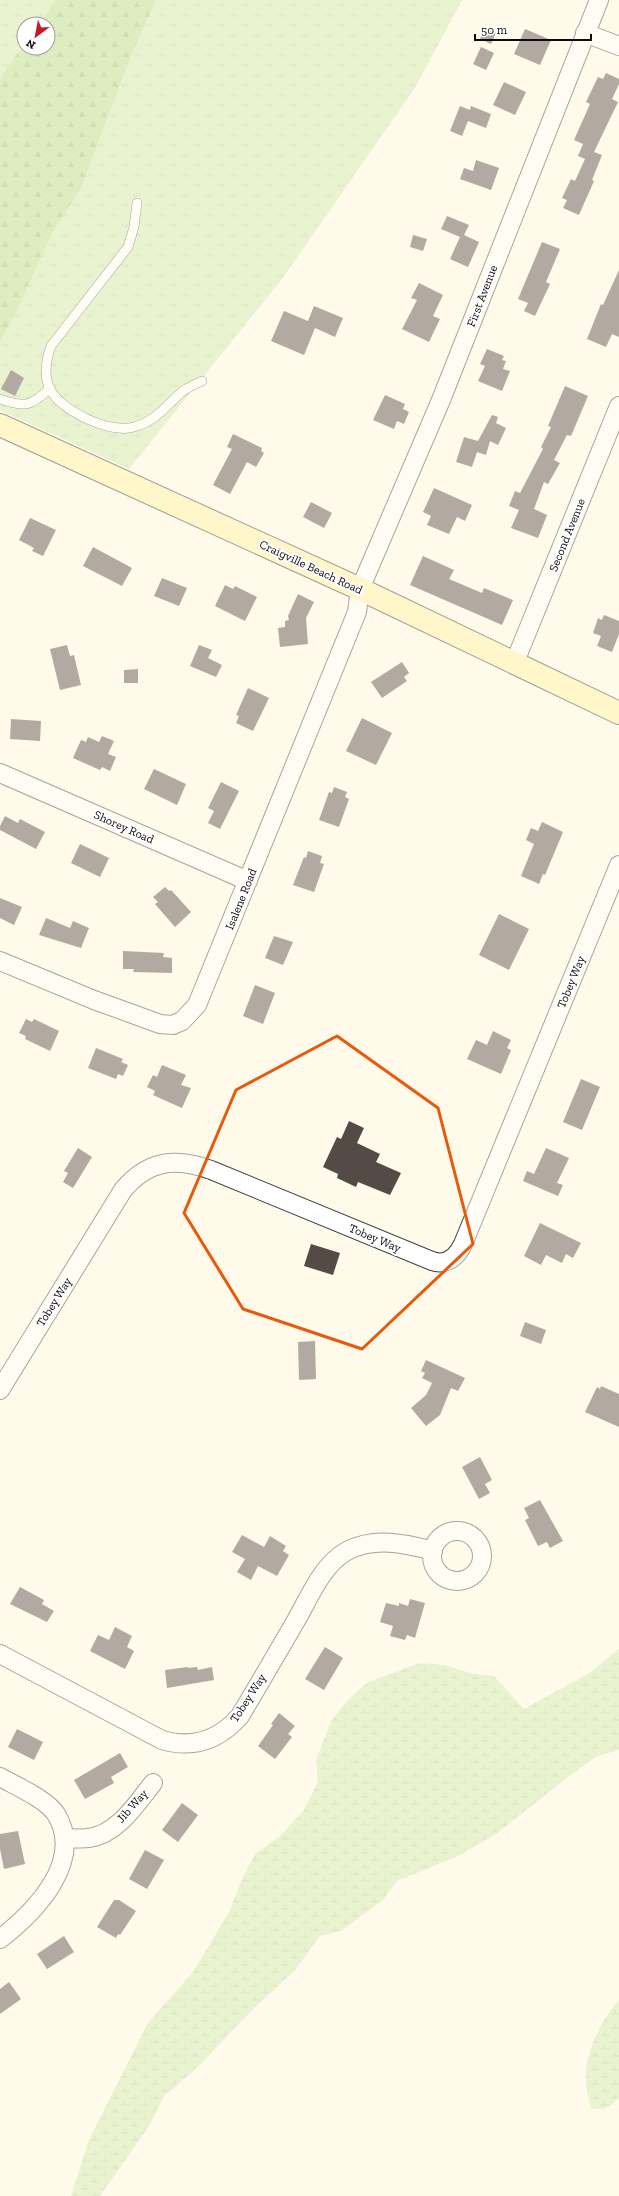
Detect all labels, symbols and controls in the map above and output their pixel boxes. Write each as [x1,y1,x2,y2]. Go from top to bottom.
north arrow [16,16,56,56]
scale bar [475,16,591,42]
text: 50 m [481,23,508,37]
text: N [23,36,38,52]
street label: First Avenue [464,263,500,329]
street label: Second Avenue [546,496,588,574]
street label: Craigville Beach Road [257,537,365,597]
street label: Shorey Road [92,808,157,847]
street label: Isalene Road [222,866,260,932]
street label: Tobey Way [554,953,588,1010]
street label: Tobey Way [347,1221,404,1256]
street label: Tobey Way [33,1274,75,1329]
street label: Tobey Way [227,1670,269,1725]
street label: Jib Way [114,1786,151,1825]

